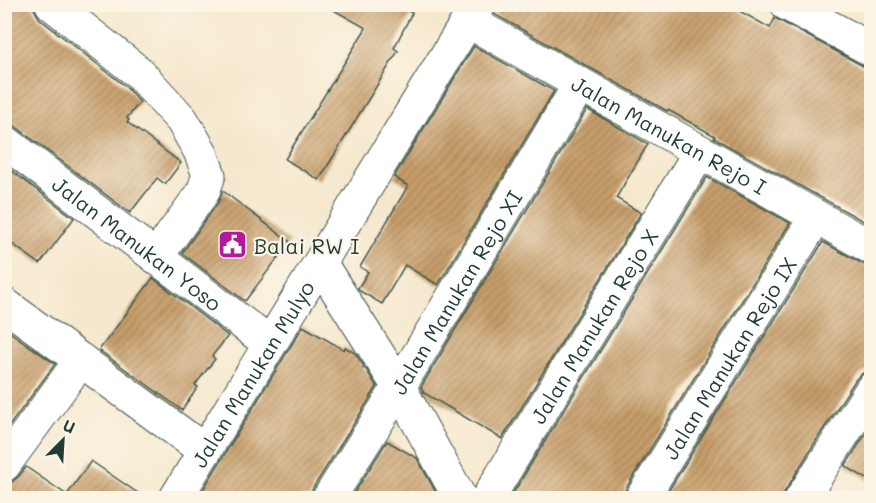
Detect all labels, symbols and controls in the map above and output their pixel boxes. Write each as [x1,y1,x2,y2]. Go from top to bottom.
street label: Jalan Manukan Rejo I [567,69,771,200]
street label: Jalan Manukan Yoso [48,170,228,316]
street label: Jalan Manukan Rejo XI [385,185,527,399]
street label: Jalan Manukan Rejo X [524,223,663,428]
public building icon: Balai RW I [217,229,249,261]
place label: Balai RW I [254,232,359,259]
street label: Jalan Manukan Rejo IX [656,252,802,464]
street label: Jalan Manukan Mulyo [185,275,319,472]
north arrow [33,410,93,470]
text: U [60,414,79,438]

